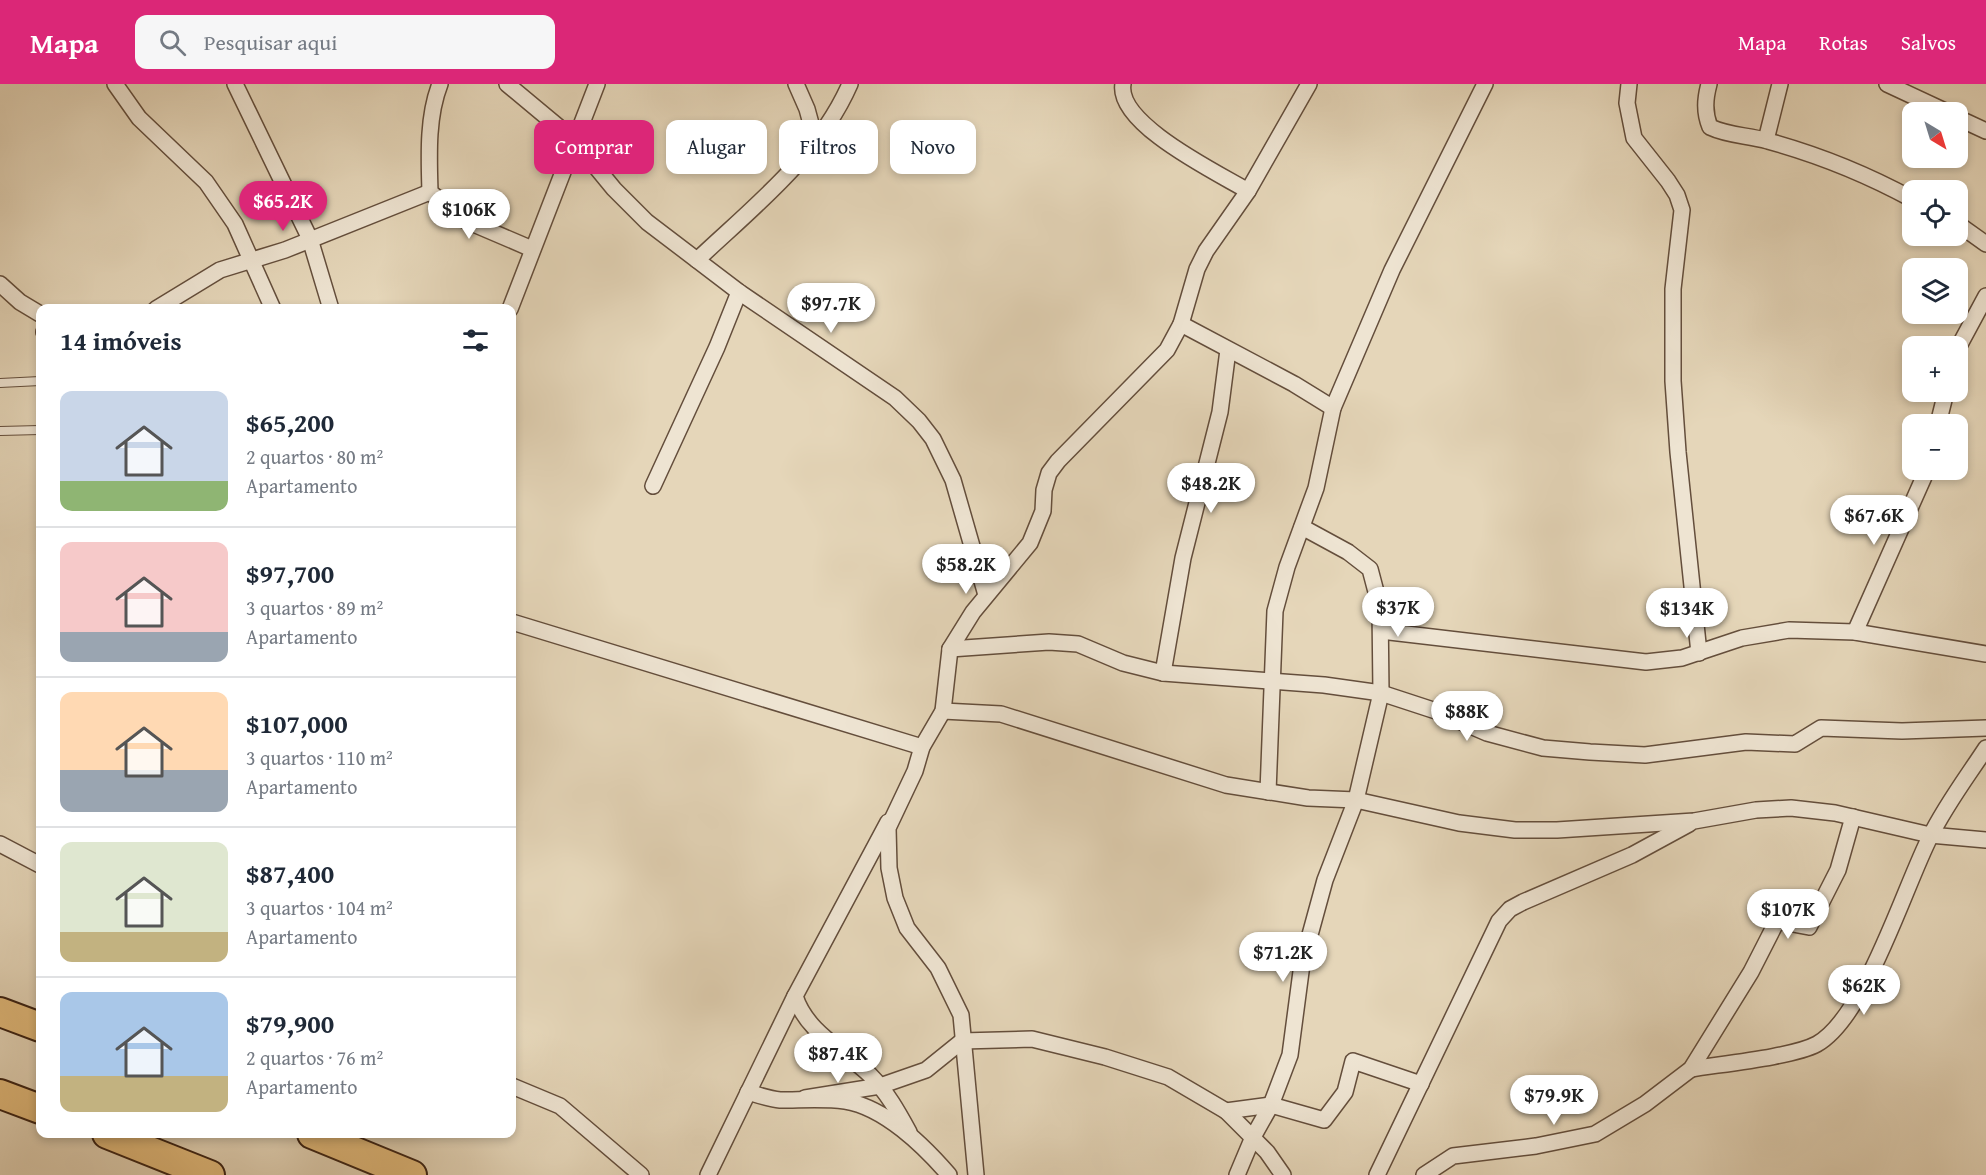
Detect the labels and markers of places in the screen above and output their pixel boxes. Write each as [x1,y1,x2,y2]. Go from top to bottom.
pin: $65.2K [234,181,332,232]
pin: $106K [427,189,511,240]
pin: $97.7K [782,283,880,334]
pin: $48.2K [1162,463,1260,514]
pin: $67.6K [1825,495,1923,546]
pin: $58.2K [917,544,1015,595]
pin: $37K [1362,587,1434,638]
pin: $134K [1645,588,1729,639]
pin: $88K [1431,691,1503,742]
pin: $107K [1746,889,1830,940]
pin: $71.2K [1234,932,1332,983]
pin: $62K [1828,965,1900,1016]
pin: $87.4K [789,1033,887,1084]
pin: $79.9K [1505,1075,1603,1126]

